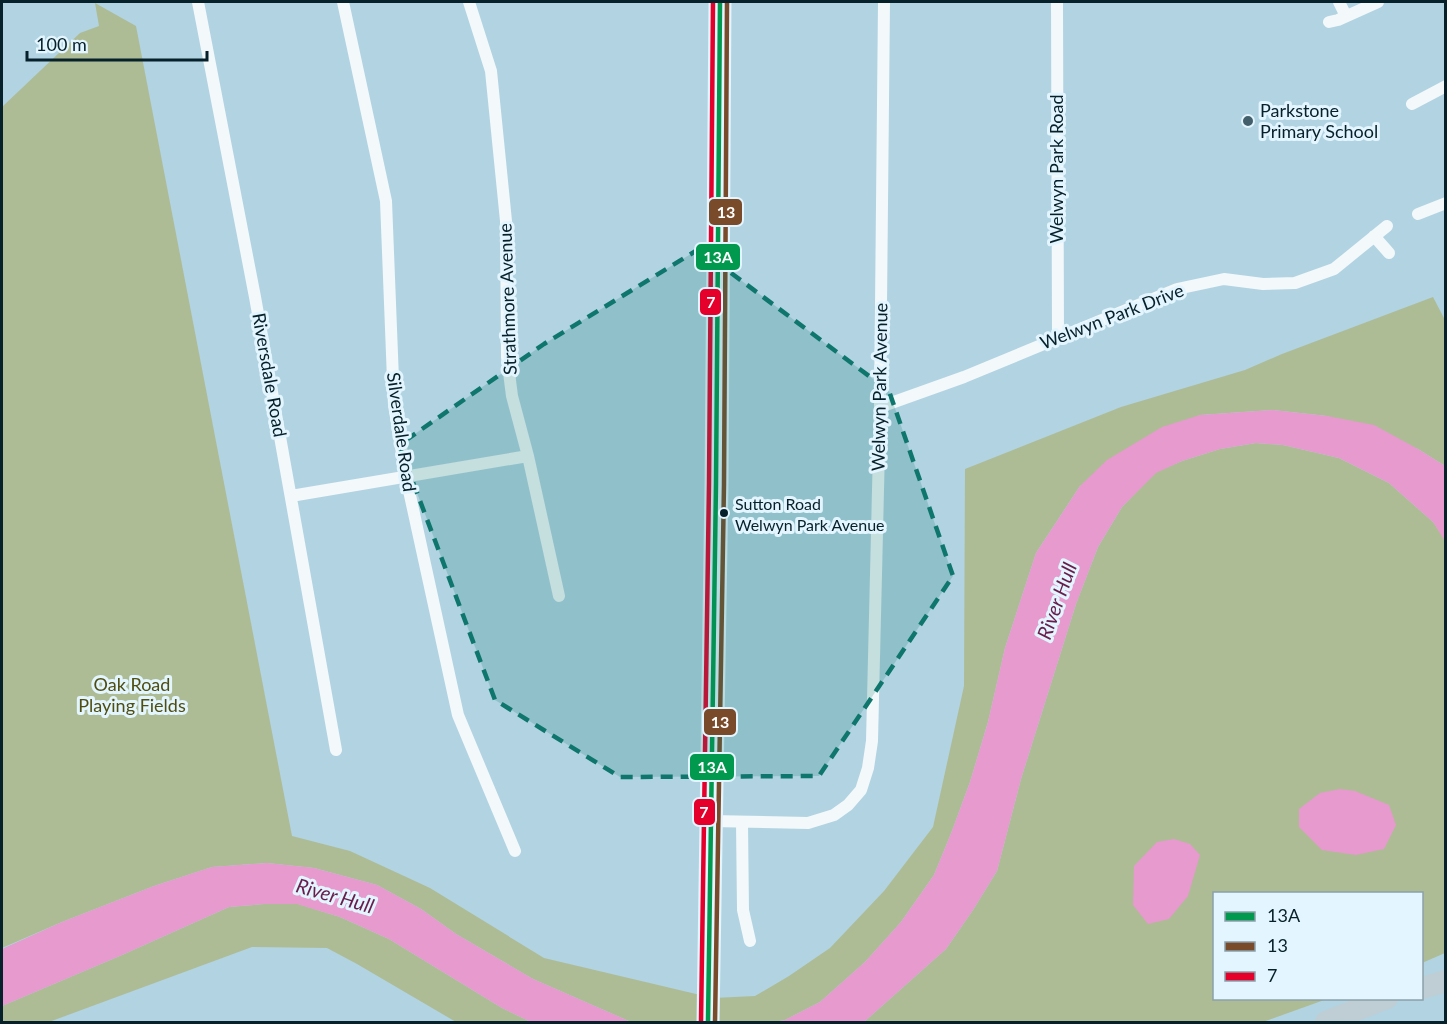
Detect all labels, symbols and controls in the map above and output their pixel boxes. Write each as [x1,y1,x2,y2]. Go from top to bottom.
scale bar [27,24,207,62]
text: 100 m [36,33,87,55]
street label: Welwyn Park Road [1045,94,1067,244]
place label: Parkstone Primary School [1260,99,1378,142]
marker: Parkstone Primary School [1241,114,1255,128]
line badge: 13 [708,198,743,226]
text: 13 [717,202,735,221]
street label: Strathmore Avenue [493,223,521,375]
line badge: 13A [695,243,741,271]
text: 13A [703,247,734,266]
street label: Welwyn Park Drive [1037,279,1187,354]
line badge: 7 [699,288,722,316]
text: 7 [706,292,716,311]
street label: Welwyn Park Avenue [867,303,891,471]
street label: Riversdale Road [248,311,292,439]
street label: Silverdale Road [383,371,421,493]
place label: Sutton Road Welwyn Park Avenue [735,494,885,534]
marker: Sutton Road Welwyn Park Avenue [718,507,730,519]
water label: River Hull [1031,559,1081,642]
park label: Oak Road Playing Fields [78,673,186,716]
line badge: 13 [703,708,737,736]
text: 13 [711,712,729,731]
line badge: 13A [689,753,735,781]
text: 13A [697,757,728,776]
line badge: 7 [693,798,716,826]
text: 7 [699,802,709,821]
water label: River Hull [294,873,377,918]
legend [1213,892,1423,1000]
text: 13A [1267,904,1301,926]
text: 13 [1267,934,1288,956]
text: 7 [1267,964,1277,986]

